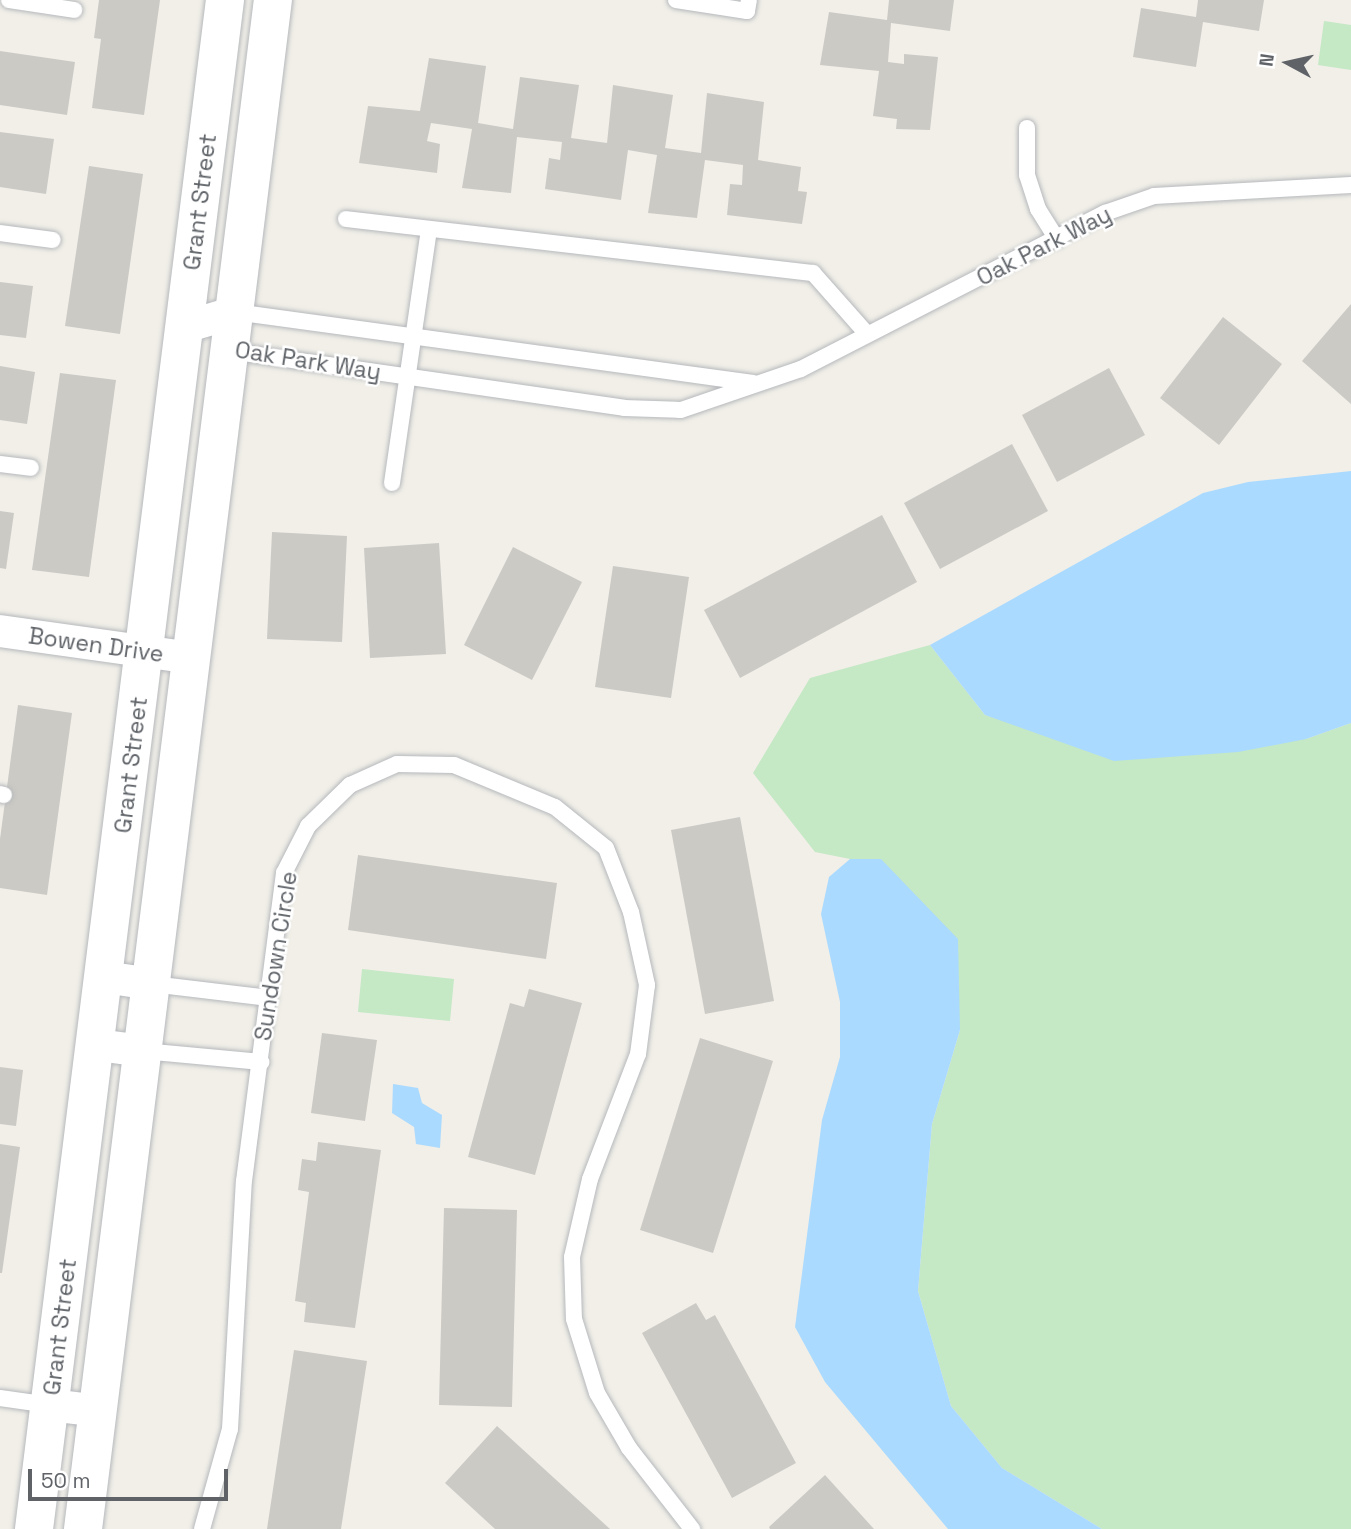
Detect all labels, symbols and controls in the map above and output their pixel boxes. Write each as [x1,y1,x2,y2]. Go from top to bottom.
north arrow [1253,28,1323,98]
text: N [1253,52,1280,68]
street label: Grant Street [178,132,222,272]
street label: Oak Park Way [972,200,1116,292]
street label: Oak Park Way [233,336,383,386]
street label: Bowen Drive [27,622,165,668]
street label: Grant Street [109,695,153,835]
street label: Sundown Circle [249,869,303,1043]
street label: Grant Street [38,1257,82,1397]
scale bar [32,1456,231,1500]
text: 50 m [41,1467,91,1494]

